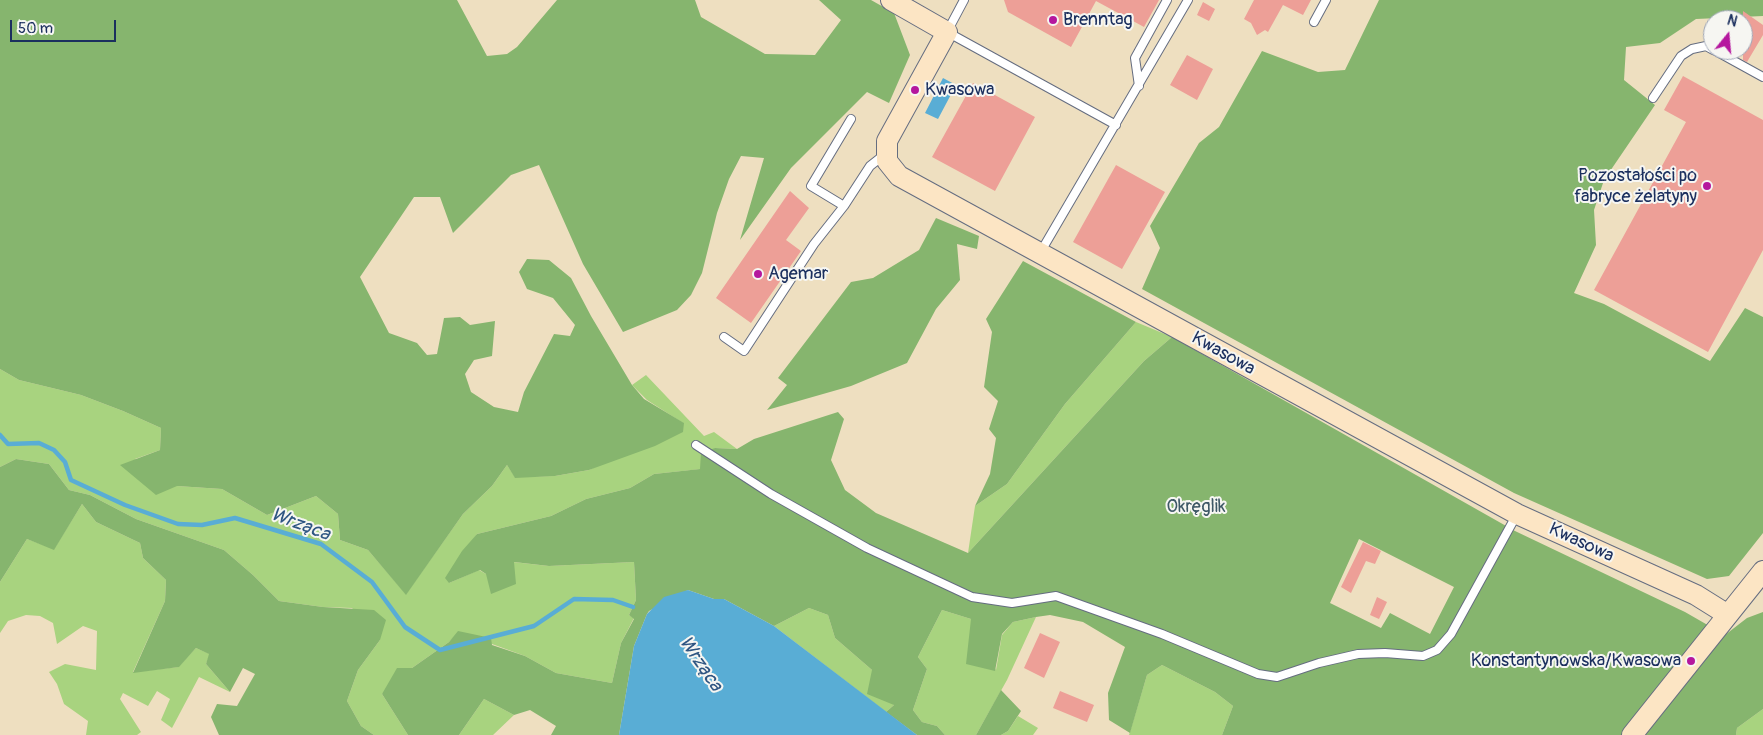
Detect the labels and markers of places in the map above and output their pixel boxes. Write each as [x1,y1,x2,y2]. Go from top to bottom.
place label: Brenntag [1063,9,1133,31]
marker: Brenntag [1047,14,1059,26]
place label: Kwasowa [925,79,994,101]
marker: Kwasowa [909,84,921,96]
place label: Pozostałości po fabryce żelatyny [1574,165,1697,208]
marker: Pozostałości po fabryce żelatyny [1701,180,1713,192]
place label: Agemar [768,263,828,285]
marker: Agemar [752,268,764,280]
place label: Konstantynowska/Kwasowa [1471,650,1681,672]
marker: Konstantynowska/Kwasowa [1685,655,1697,667]

